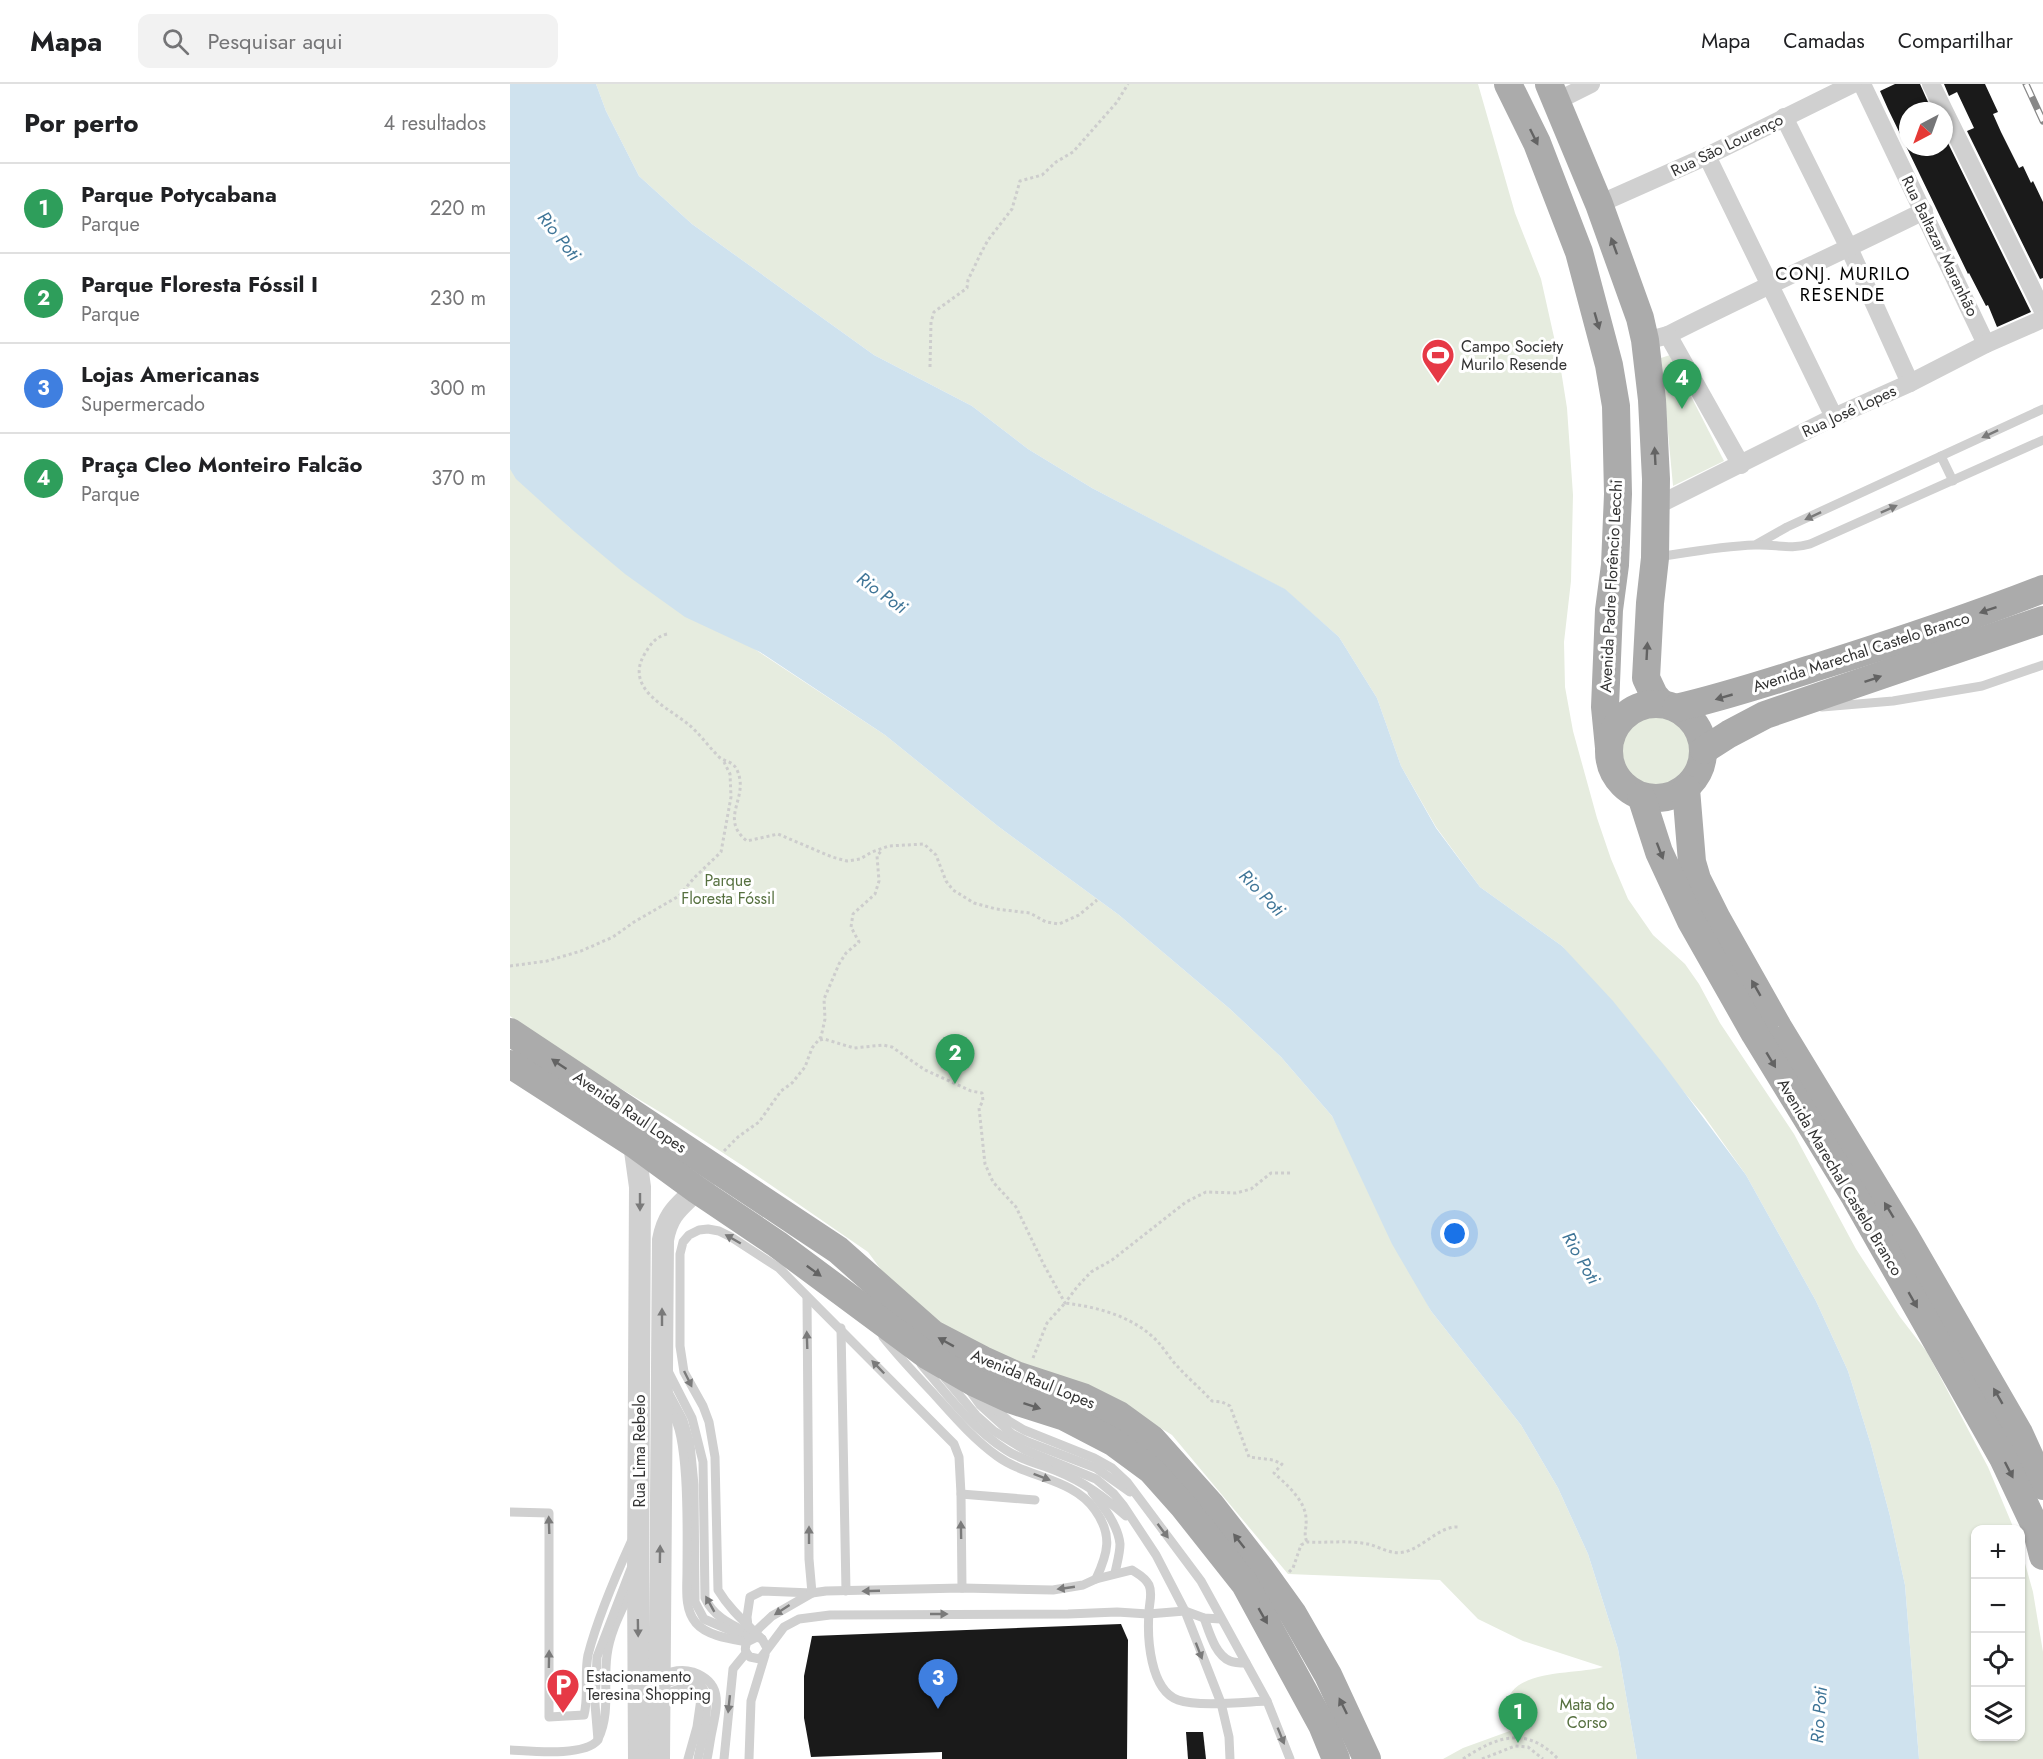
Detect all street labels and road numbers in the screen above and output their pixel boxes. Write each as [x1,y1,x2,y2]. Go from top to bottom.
street label: Rua São Lourenço [1667,108,1787,182]
street label: Rua Baltazar Maranhão [1896,172,1984,321]
street label: Rua José Lopes [1798,379,1900,443]
street label: Avenida Padre Florêncio Lecchi [1594,479,1628,693]
street label: Avenida Marechal Castelo Branco [1750,606,1973,698]
street label: Avenida Raul Lopes [569,1065,691,1159]
street label: Avenida Marechal Castelo Branco [1772,1074,1908,1280]
street label: Avenida Raul Lopes [967,1344,1099,1414]
street label: Rua Lima Rebelo [628,1394,651,1508]

